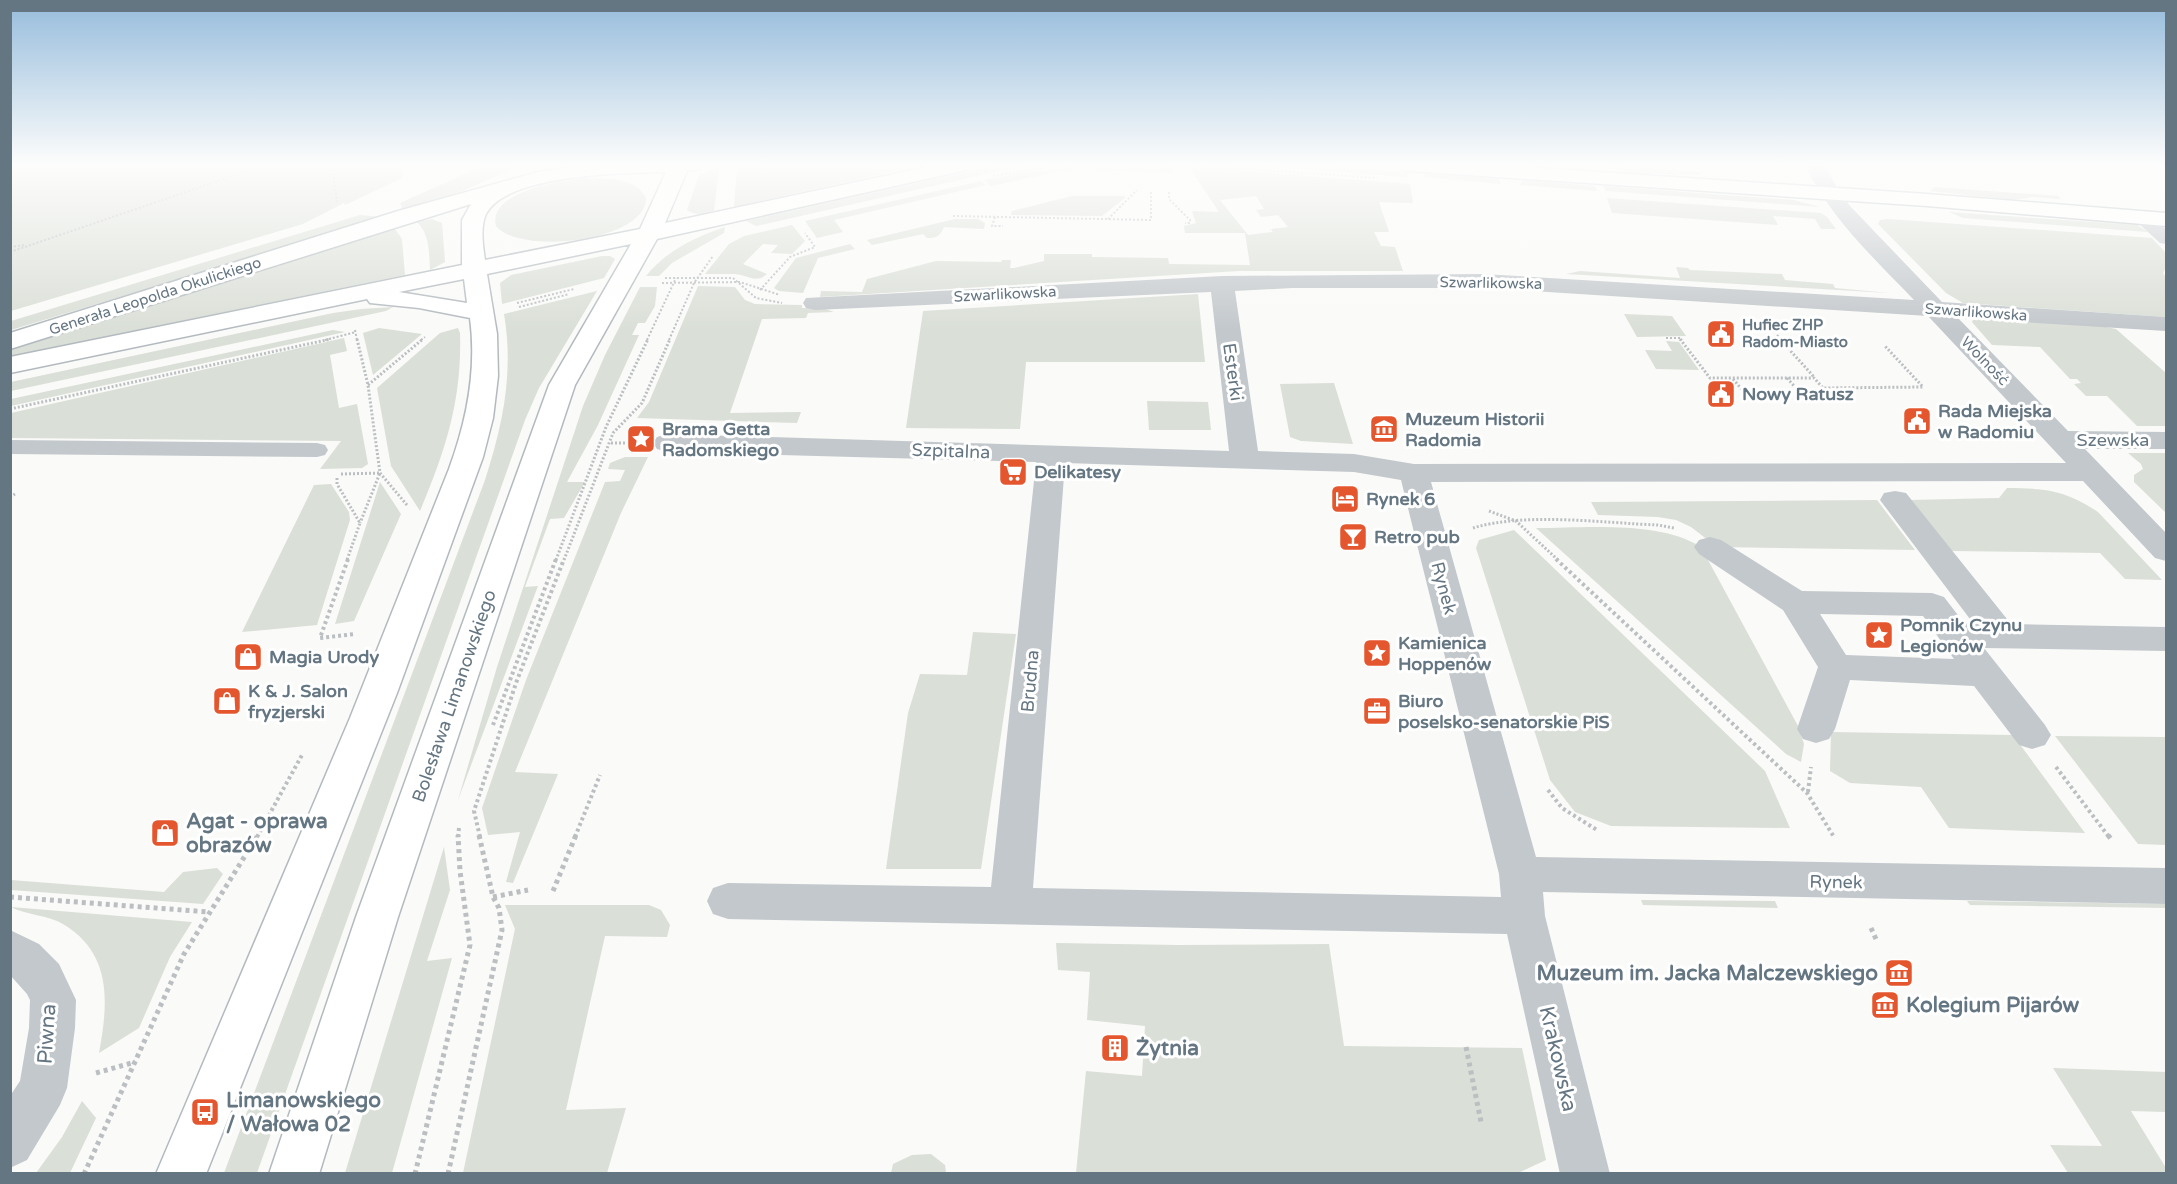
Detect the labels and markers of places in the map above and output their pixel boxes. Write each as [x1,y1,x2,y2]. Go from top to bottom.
place label: Hufiec ZHP Radom-Miasto [1742,316,1848,351]
public building icon: Hufiec ZHP Radom-Miasto [1705,318,1737,350]
public building icon: Nowy Ratusz [1705,378,1737,410]
place label: Nowy Ratusz [1742,383,1854,405]
place label: Rada Miejska w Radomiu [1938,400,2052,443]
public building icon: Rada Miejska w Radomiu [1901,405,1933,437]
place label: Muzeum Historii Radomia [1405,408,1544,451]
museum icon: Muzeum Historii Radomia [1368,413,1400,445]
place label: Brama Getta Radomskiego [662,418,779,461]
place icon: Brama Getta Radomskiego [625,423,657,455]
supermarket icon: Delikatesy [997,456,1029,488]
place label: Delikatesy [1034,461,1121,483]
hotel icon: Rynek 6 [1329,483,1361,515]
place label: Rynek 6 [1366,488,1435,510]
bar icon: Retro pub [1337,521,1369,553]
place label: Retro pub [1374,526,1460,548]
place label: Pomnik Czynu Legionów [1900,614,2022,657]
place icon: Pomnik Czynu Legionów [1863,619,1895,651]
place label: Kamienica Hoppenów [1398,632,1492,675]
place icon: Kamienica Hoppenów [1361,637,1393,669]
shop icon: Magia Urody [232,641,264,673]
place label: Magia Urody [269,646,379,668]
place label: K & J. Salon fryzjerski [248,680,348,723]
shop icon: K & J. Salon fryzjerski [211,685,243,717]
place label: Biuro poselsko-senatorskie PiS [1398,690,1610,733]
office icon: Biuro poselsko-senatorskie PiS [1361,695,1393,727]
place label: Agat - oprawa obrazów [186,809,328,858]
shop icon: Agat - oprawa obrazów [149,817,181,849]
museum icon: Muzeum im. Jacka Malczewskiego [1883,957,1915,989]
place label: Muzeum im. Jacka Malczewskiego [1537,961,1878,986]
museum icon: Kolegium Pijarów [1869,989,1901,1021]
place label: Kolegium Pijarów [1906,993,2080,1018]
building icon: Żytnia [1099,1032,1131,1064]
place label: Żytnia [1136,1036,1199,1061]
place label: Limanowskiego / Wałowa 02 [226,1088,381,1137]
bus stop icon: Limanowskiego / Wałowa 02 [189,1096,221,1128]

